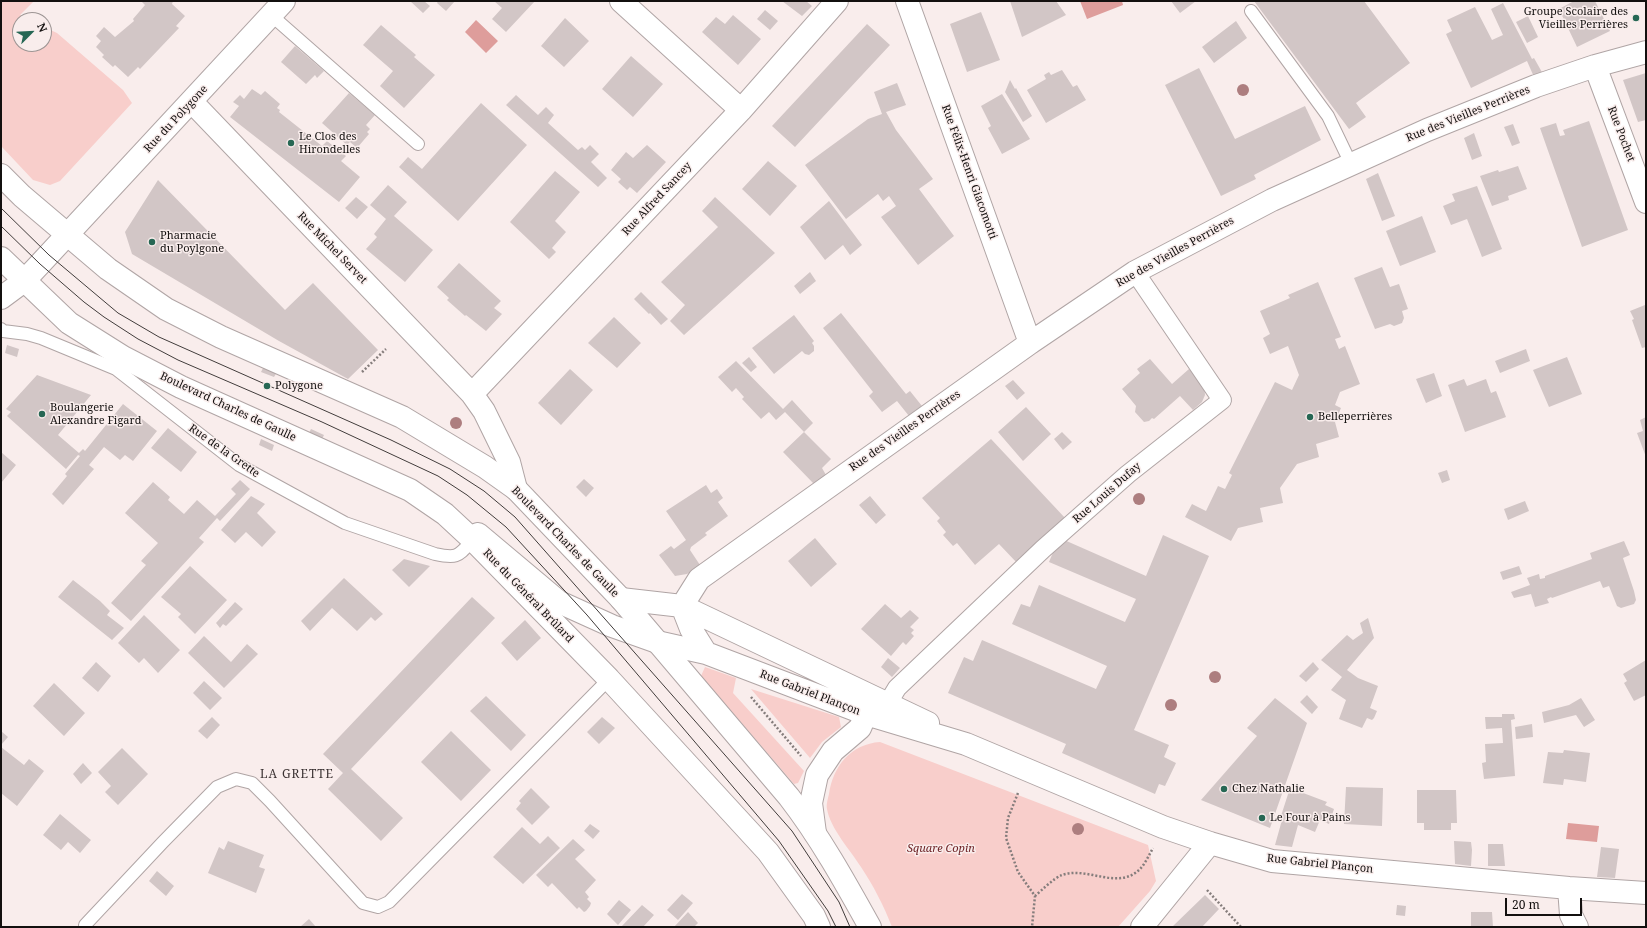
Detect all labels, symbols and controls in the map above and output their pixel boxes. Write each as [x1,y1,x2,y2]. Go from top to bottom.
place label: Groupe Scolaire des Vieilles Perrières [1524,5,1628,31]
north arrow [12,12,52,52]
marker: Groupe Scolaire des Vieilles Perrières [1631,13,1641,23]
text: N [34,20,51,34]
street label: Rue du Polygone [141,83,211,155]
street label: Rue des Vieilles Perrières [1404,83,1532,145]
street label: Rue Félix-Henri Giacomotti [938,103,1000,241]
street label: Rue Pochet [1604,105,1638,163]
place label: Le Clos des Hirondelles [299,130,360,156]
marker: Le Clos des Hirondelles [286,138,296,148]
street label: Rue Alfred Sancey [620,160,694,238]
street label: Rue Michel Servet [294,209,370,287]
street label: Rue des Vieilles Perrières [1114,214,1236,290]
place label: Pharmacie du Poylgone [160,229,224,255]
marker: Pharmacie du Poylgone [147,237,157,247]
street label: Boulevard Charles de Gaulle [158,370,298,444]
place label: Polygone [275,379,323,393]
marker: Polygone [262,381,272,391]
street label: Rue des Vieilles Perrières [847,388,963,474]
place label: Boulangerie Alexandre Figard [50,401,141,427]
marker: Boulangerie Alexandre Figard [37,409,47,419]
place label: Belleperrières [1318,410,1392,424]
marker: Belleperrières [1305,412,1315,422]
street label: Rue de la Grette [186,422,262,480]
street label: Rue Louis Dufay [1070,460,1144,526]
street label: Boulevard Charles de Gaulle [509,484,621,600]
street label: Rue du Général Brûlard [480,547,576,645]
street label: Rue Gabriel Plançon [758,668,862,718]
district label: LA GRETTE [260,768,334,782]
place label: Chez Nathalie [1232,782,1305,796]
marker: Chez Nathalie [1219,784,1229,794]
place label: Le Four à Pains [1270,811,1350,825]
marker: Le Four à Pains [1257,813,1267,823]
park label: Square Copin [907,842,975,856]
street label: Rue Gabriel Plançon [1266,852,1374,876]
scale bar [1507,890,1584,916]
text: 20 m [1512,896,1540,913]

